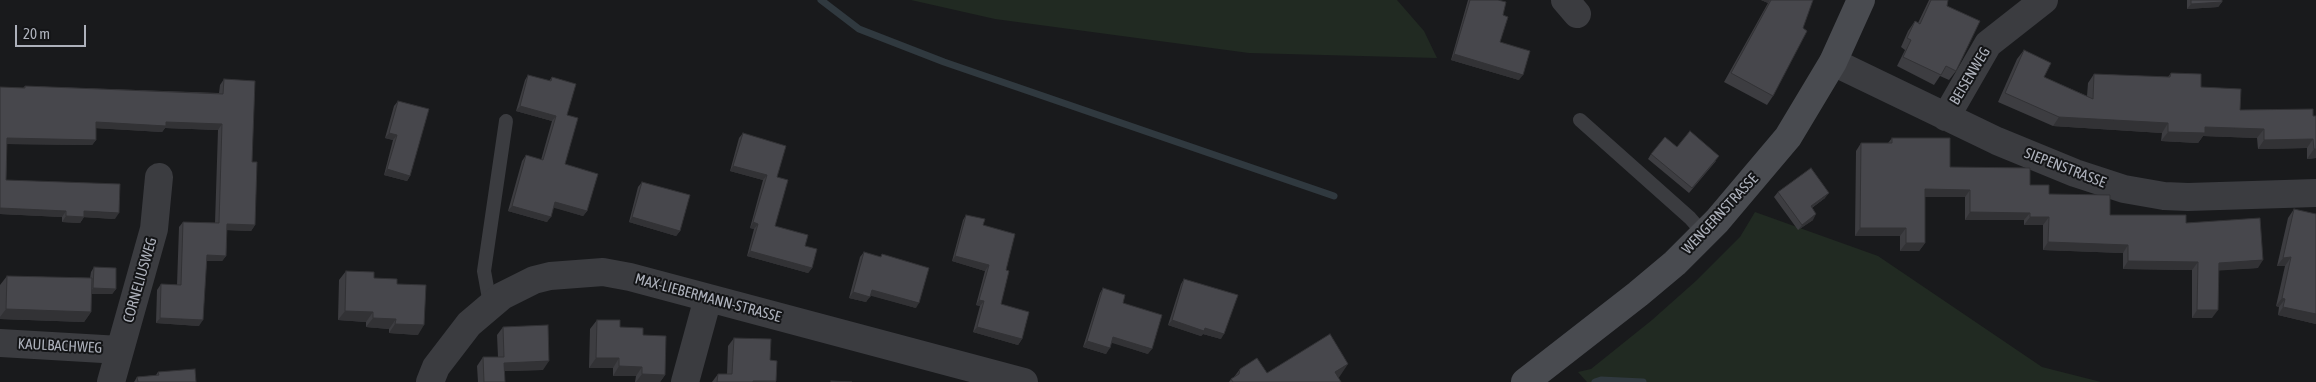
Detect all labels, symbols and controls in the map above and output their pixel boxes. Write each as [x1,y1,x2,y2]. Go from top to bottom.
scale bar [18,15,89,47]
text: 20 m [23,25,50,42]
street label: BEISENWEG [1946,44,1994,108]
street label: SIEPENSTRASSE [2022,144,2108,192]
street label: WENGERNSTRASSE [1678,170,1762,258]
street label: CORNELIUSWEG [119,235,161,325]
street label: MAX-LIEBERMANN-STRASSE [633,270,783,326]
street label: KAULBACHWEG [17,335,103,357]

